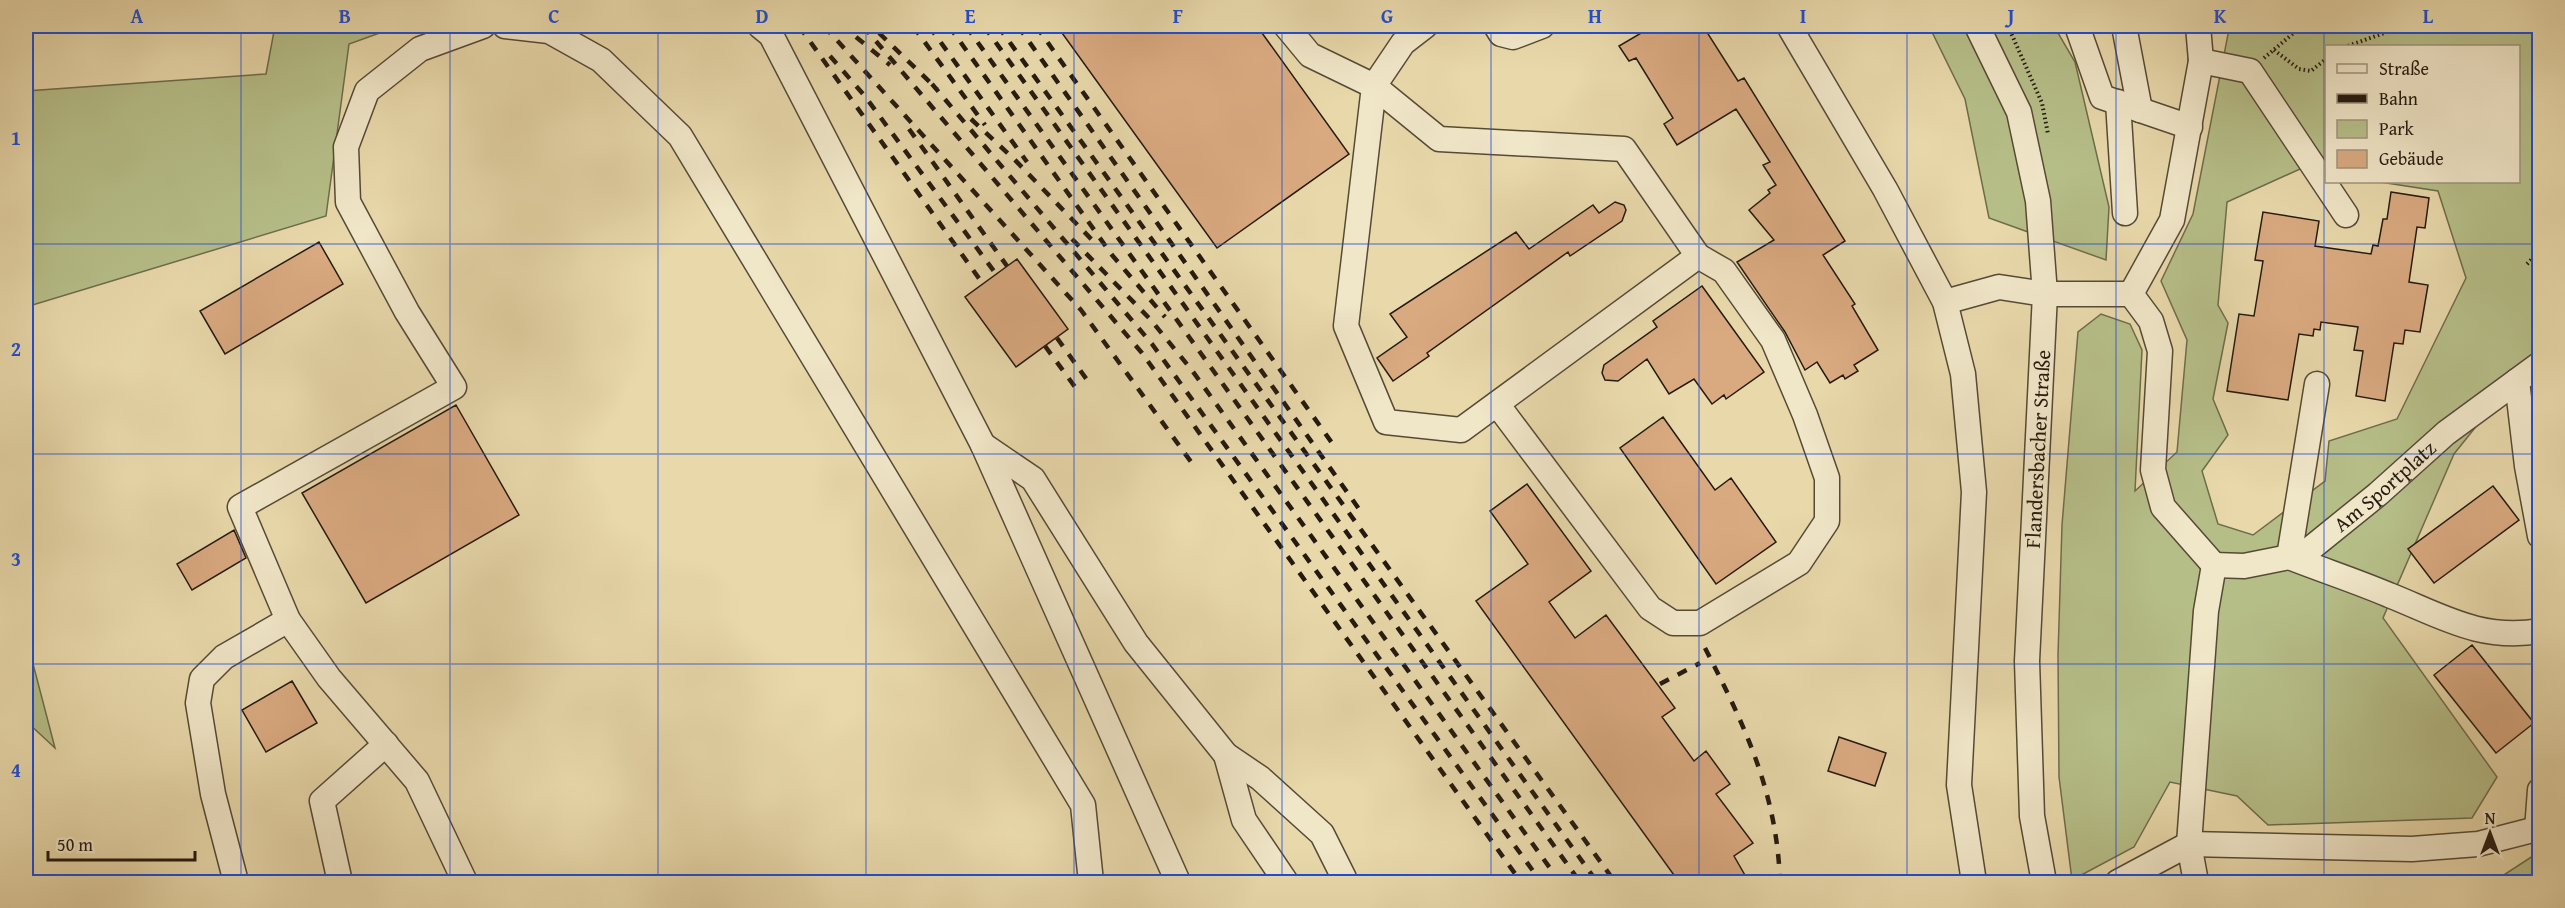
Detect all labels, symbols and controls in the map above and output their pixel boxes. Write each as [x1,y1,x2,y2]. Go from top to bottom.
text: A [131,1,144,30]
text: B [339,1,351,30]
text: C [548,1,560,30]
text: D [755,1,769,30]
text: E [965,1,976,30]
text: F [1173,1,1183,30]
text: G [1381,1,1393,30]
text: H [1588,1,1602,30]
text: I [1800,1,1806,30]
text: J [2005,1,2015,30]
text: K [2214,1,2227,30]
text: L [2423,1,2434,30]
legend [2325,45,2520,183]
text: Straße [2379,55,2429,82]
text: Bahn [2379,85,2418,112]
text: Park [2379,115,2415,142]
text: 1 [11,123,21,152]
text: Gebäude [2379,145,2444,172]
text: 2 [11,334,21,363]
street label: Flandersbacher Straße [2017,349,2058,549]
street label: Am Sportplatz [2327,433,2443,539]
text: 3 [11,544,21,573]
text: 4 [11,755,21,784]
north arrow [2460,803,2520,863]
text: N [2485,806,2496,830]
scale bar [48,824,195,862]
text: 50 m [57,831,93,858]

